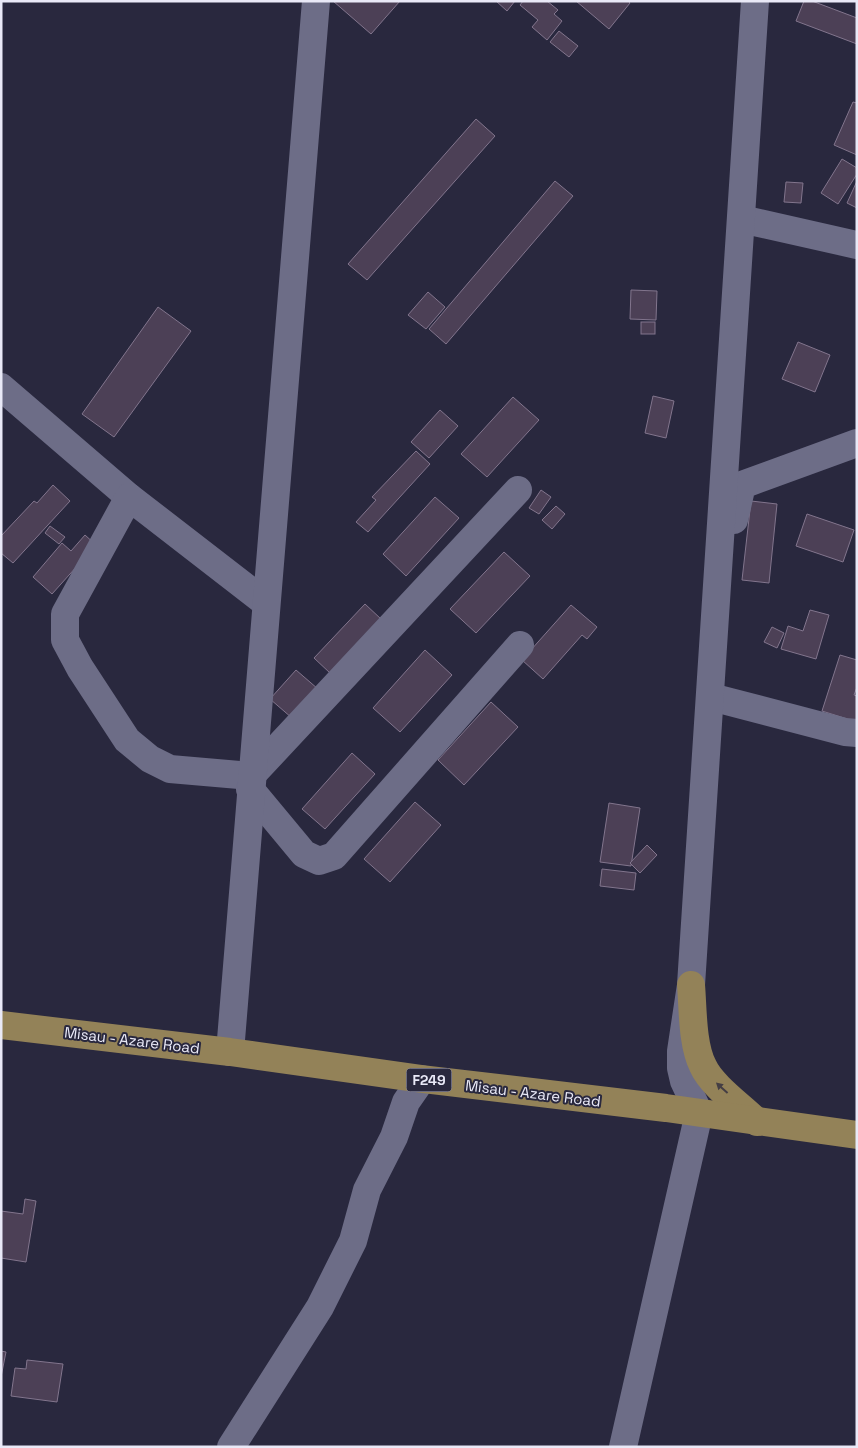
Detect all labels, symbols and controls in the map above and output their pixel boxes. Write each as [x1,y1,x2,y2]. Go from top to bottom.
street label: Misau - Azare Road [63,1022,201,1058]
road number: F249 [406,1068,452,1092]
street label: Misau - Azare Road [464,1075,602,1111]
one-way arrow [716,1082,728,1094]

